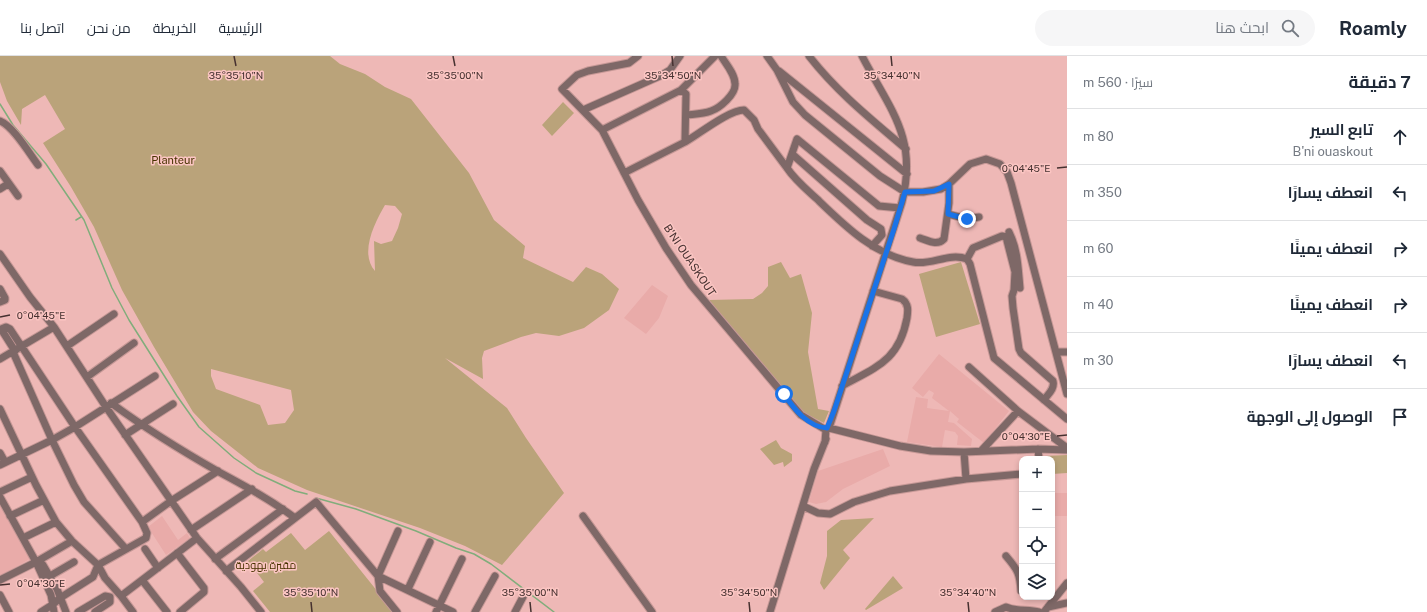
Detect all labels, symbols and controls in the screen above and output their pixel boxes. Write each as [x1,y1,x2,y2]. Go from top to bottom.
search box [1035,10,1315,46]
icon: search [1279,17,1301,39]
text: Roamly [1339,17,1407,39]
text: ابحث هنا [1215,19,1269,36]
text: اتصل بنا [20,20,65,36]
text: من نحن [87,20,131,36]
text: الخريطة [153,20,196,36]
text: الرئيسية [218,20,262,36]
text: 35°35'10"N [209,69,263,81]
text: 35°35'00"N [427,69,483,81]
text: 35°34'50"N [645,69,701,81]
text: 35°34'40"N [864,69,920,81]
text: 7 دقيقة [1348,72,1411,92]
text: سيرًا · 560 m [1083,75,1153,90]
text: تابع السير [1310,121,1373,138]
icon: ahead [1389,126,1411,148]
text: 80 m [1083,129,1114,144]
text: B'ni ouaskout [1292,144,1373,159]
park label: Planteur [151,154,195,166]
text: 0°04'45"E [1002,162,1050,174]
icon: left [1389,182,1411,204]
text: انعطف يسارًا [1288,184,1373,201]
text: 350 m [1083,185,1122,200]
route end [958,210,976,228]
street label: B'NI OUASKOUT [662,222,719,299]
icon: right [1389,238,1411,260]
text: انعطف يمينًا [1290,240,1373,257]
text: 60 m [1083,241,1113,256]
icon: right [1389,294,1411,316]
text: انعطف يمينًا [1290,296,1373,313]
text: 40 m [1083,297,1114,312]
text: 0°04'45"E [17,309,65,321]
icon: left [1389,350,1411,372]
text: انعطف يسارًا [1288,352,1373,369]
text: 30 m [1083,353,1113,368]
route start [775,385,793,403]
icon: arrive [1389,406,1411,428]
text: الوصول إلى الوجهة [1247,408,1373,425]
text: 0°04'30"E [1002,430,1050,442]
map controls [1019,456,1055,600]
button: + [1019,456,1055,492]
button: − [1019,492,1055,528]
button: locate [1019,528,1055,564]
park label: مقبرة يهودية [236,559,296,572]
button: layers [1019,564,1055,600]
text: 0°04'30"E [17,577,65,589]
text: 35°35'10"N [284,586,338,598]
text: 35°35'00"N [502,586,558,598]
text: 35°34'50"N [721,586,777,598]
text: 35°34'40"N [940,586,996,598]

